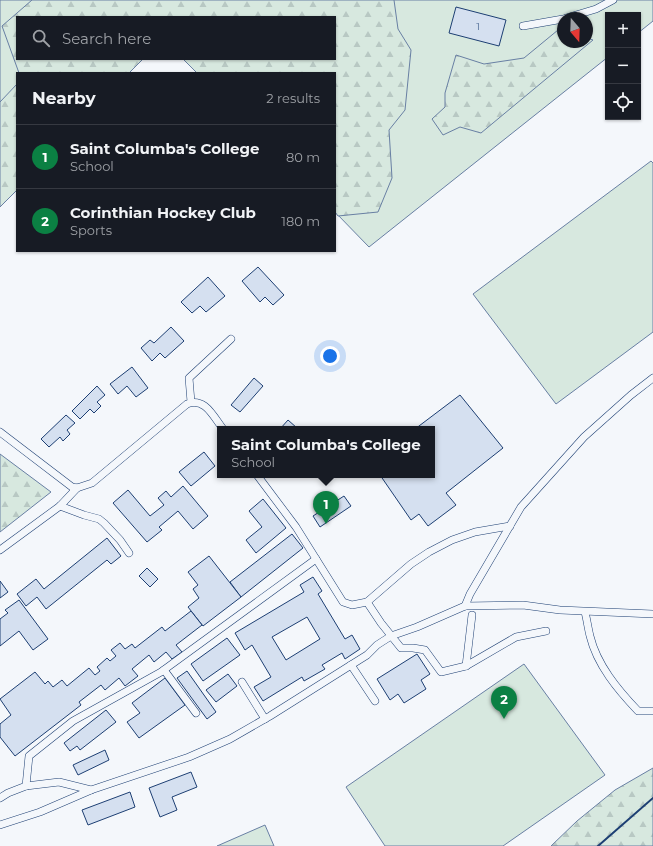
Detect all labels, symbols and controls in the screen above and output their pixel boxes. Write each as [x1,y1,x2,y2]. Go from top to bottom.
north arrow [557,12,593,48]
map controls [605,12,641,120]
button: + [605,12,641,48]
search box [16,16,336,60]
house number: 1 [476,20,480,33]
icon: search [30,27,52,49]
text: Search here [62,29,151,48]
button: − [605,48,641,84]
button: locate [605,84,641,120]
text: Nearby [32,88,96,108]
text: 2 results [266,90,320,106]
text: Saint Columba's College [70,139,259,158]
text: 1 [42,149,48,165]
text: 80 m [286,149,320,165]
text: School [70,158,114,174]
text: Corinthian Hockey Club [70,203,256,222]
text: 2 [41,213,49,229]
text: 180 m [281,213,320,229]
text: Sports [70,222,112,238]
your location [320,346,340,366]
popup [217,426,435,478]
text: Saint Columba's College [231,435,421,454]
text: School [231,454,275,470]
pin: 1 [313,491,339,524]
pin: 2 [491,686,517,719]

